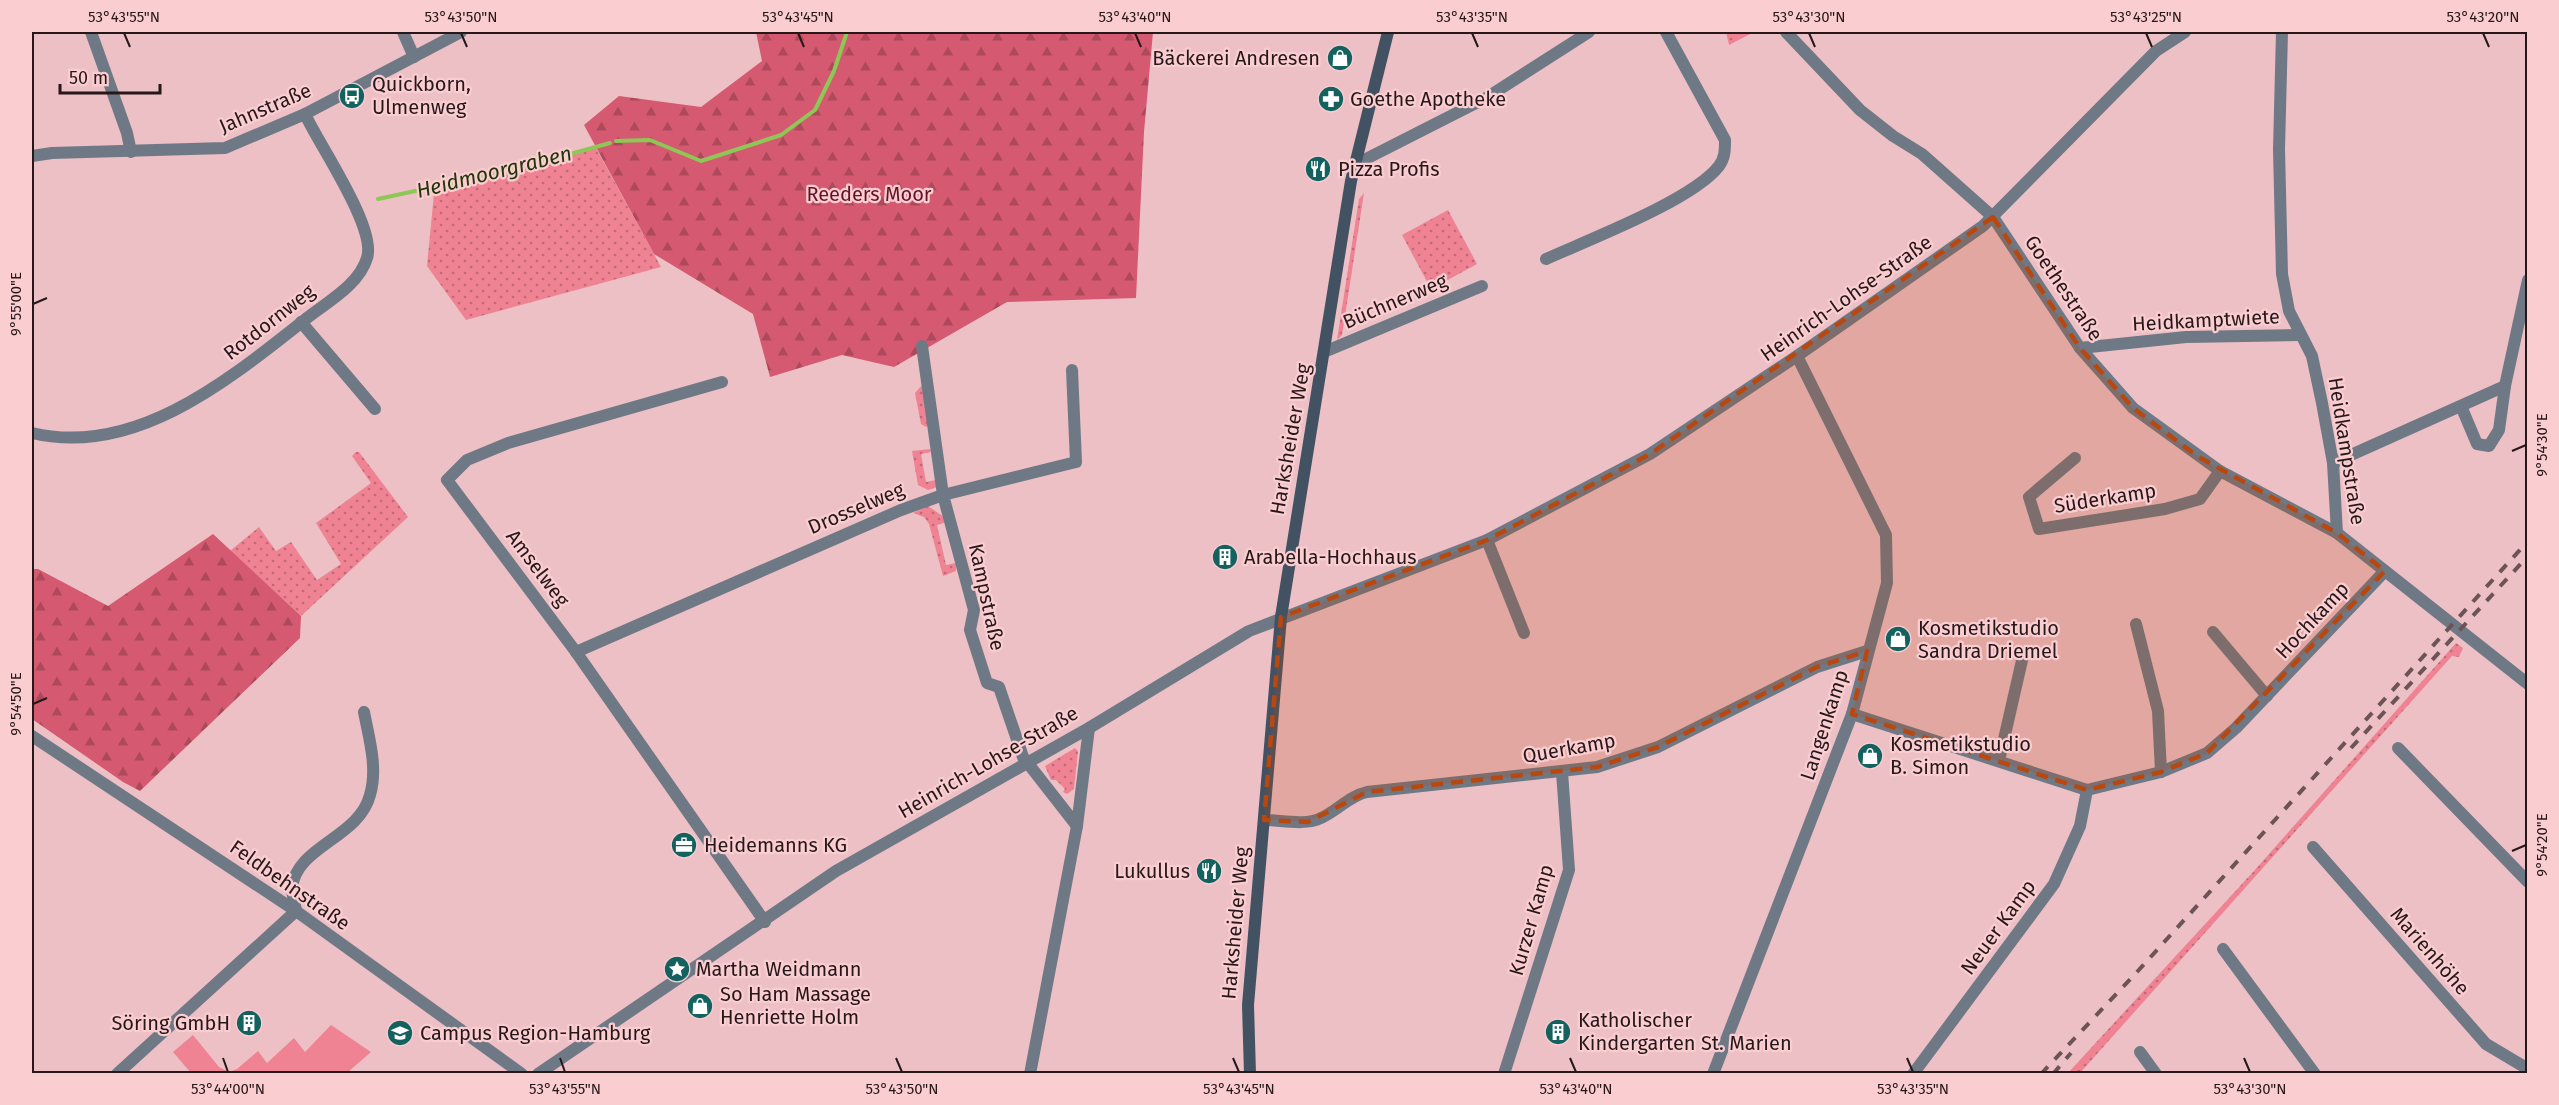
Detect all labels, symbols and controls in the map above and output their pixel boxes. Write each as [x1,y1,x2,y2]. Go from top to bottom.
text: 53°43'55"N [88,8,160,26]
text: 53°43'50"N [424,8,498,26]
text: 53°43'45"N [762,8,834,26]
text: 53°43'40"N [1098,8,1172,26]
text: 53°43'35"N [1436,8,1508,26]
text: 53°43'30"N [1772,8,1846,26]
text: 53°43'25"N [2110,8,2182,26]
text: 53°43'20"N [2446,8,2520,26]
shop icon: Bäckerei Andresen [1325,43,1355,73]
place label: Bäckerei Andresen [1152,46,1320,70]
scale bar [60,57,160,95]
text: 50 m [69,67,108,89]
place label: Quickborn, Ulmenweg [372,72,471,119]
street label: Jahnstraße [215,78,315,138]
bus stop icon: Quickborn, Ulmenweg [337,81,367,111]
pharmacy icon: Goethe Apotheke [1316,84,1346,114]
place label: Goethe Apotheke [1350,87,1506,111]
water label: Heidmoorgraben [414,140,574,204]
restaurant icon: Pizza Profis [1303,154,1333,184]
place label: Pizza Profis [1338,157,1439,181]
park label: Reeders Moor [806,182,932,206]
street label: Heinrich-Lohse-Straße [1756,230,1936,366]
street label: Goethestraße [2020,231,2108,345]
street label: Büchnerweg [1339,268,1451,334]
text: 9°55'00"E [7,272,25,336]
street label: Rotdornweg [219,279,320,365]
street label: Heidkamptwiete [2132,304,2280,336]
street label: Harksheider Weg [1265,361,1315,517]
street label: Heidkampstraße [2323,375,2371,527]
text: 9°54'30"E [2533,413,2551,477]
street label: Drosselweg [804,477,908,539]
street label: Süderkamp [2052,478,2158,518]
street label: Amselweg [501,525,575,612]
street label: Kampstraße [964,541,1010,653]
building icon: Arabella-Hochhaus [1210,542,1240,572]
place label: Arabella-Hochhaus [1244,545,1417,569]
street label: Hochkamp [2270,577,2354,663]
place label: Kosmetikstudio Sandra Driemel [1918,616,2059,663]
shop icon: Kosmetikstudio Sandra Driemel [1883,624,1913,654]
street label: Langenkamp [1795,667,1853,783]
text: 9°54'50"E [7,672,25,736]
street label: Heinrich-Lohse-Straße [894,701,1082,823]
street label: Querkamp [1521,728,1617,768]
place label: Kosmetikstudio B. Simon [1890,732,2031,779]
shop icon: Kosmetikstudio B. Simon [1855,741,1885,771]
text: 9°54'20"E [2533,813,2551,877]
office icon: Heidemanns KG [669,830,699,860]
place label: Heidemanns KG [704,833,847,857]
street label: Feldbehnstraße [225,835,355,935]
street label: Harksheider Weg [1216,845,1254,1000]
restaurant icon: Lukullus [1194,856,1224,886]
place label: Lukullus [1114,859,1190,883]
street label: Kurzer Kamp [1504,862,1558,978]
street label: Neuer Kamp [1955,875,2041,979]
street label: Marienhöhe [2385,902,2475,1000]
place icon: Martha Weidmann [662,954,692,984]
place label: Martha Weidmann [696,957,862,981]
place label: So Ham Massage Henriette Holm [720,982,871,1029]
shop icon: So Ham Massage Henriette Holm [685,991,715,1021]
building icon: Söring GmbH [234,1008,264,1038]
place label: Katholischer Kindergarten St. Marien [1578,1008,1792,1055]
place label: Söring GmbH [111,1011,230,1035]
building icon: Katholischer Kindergarten St. Marien [1543,1017,1573,1047]
school or university icon: Campus Region-Hamburg [385,1018,415,1048]
place label: Campus Region-Hamburg [420,1021,651,1045]
text: 53°44'00"N [191,1080,265,1098]
text: 53°43'55"N [529,1080,601,1098]
text: 53°43'50"N [865,1080,939,1098]
text: 53°43'45"N [1203,1080,1275,1098]
text: 53°43'40"N [1539,1080,1613,1098]
text: 53°43'35"N [1877,1080,1949,1098]
text: 53°43'30"N [2213,1080,2287,1098]

